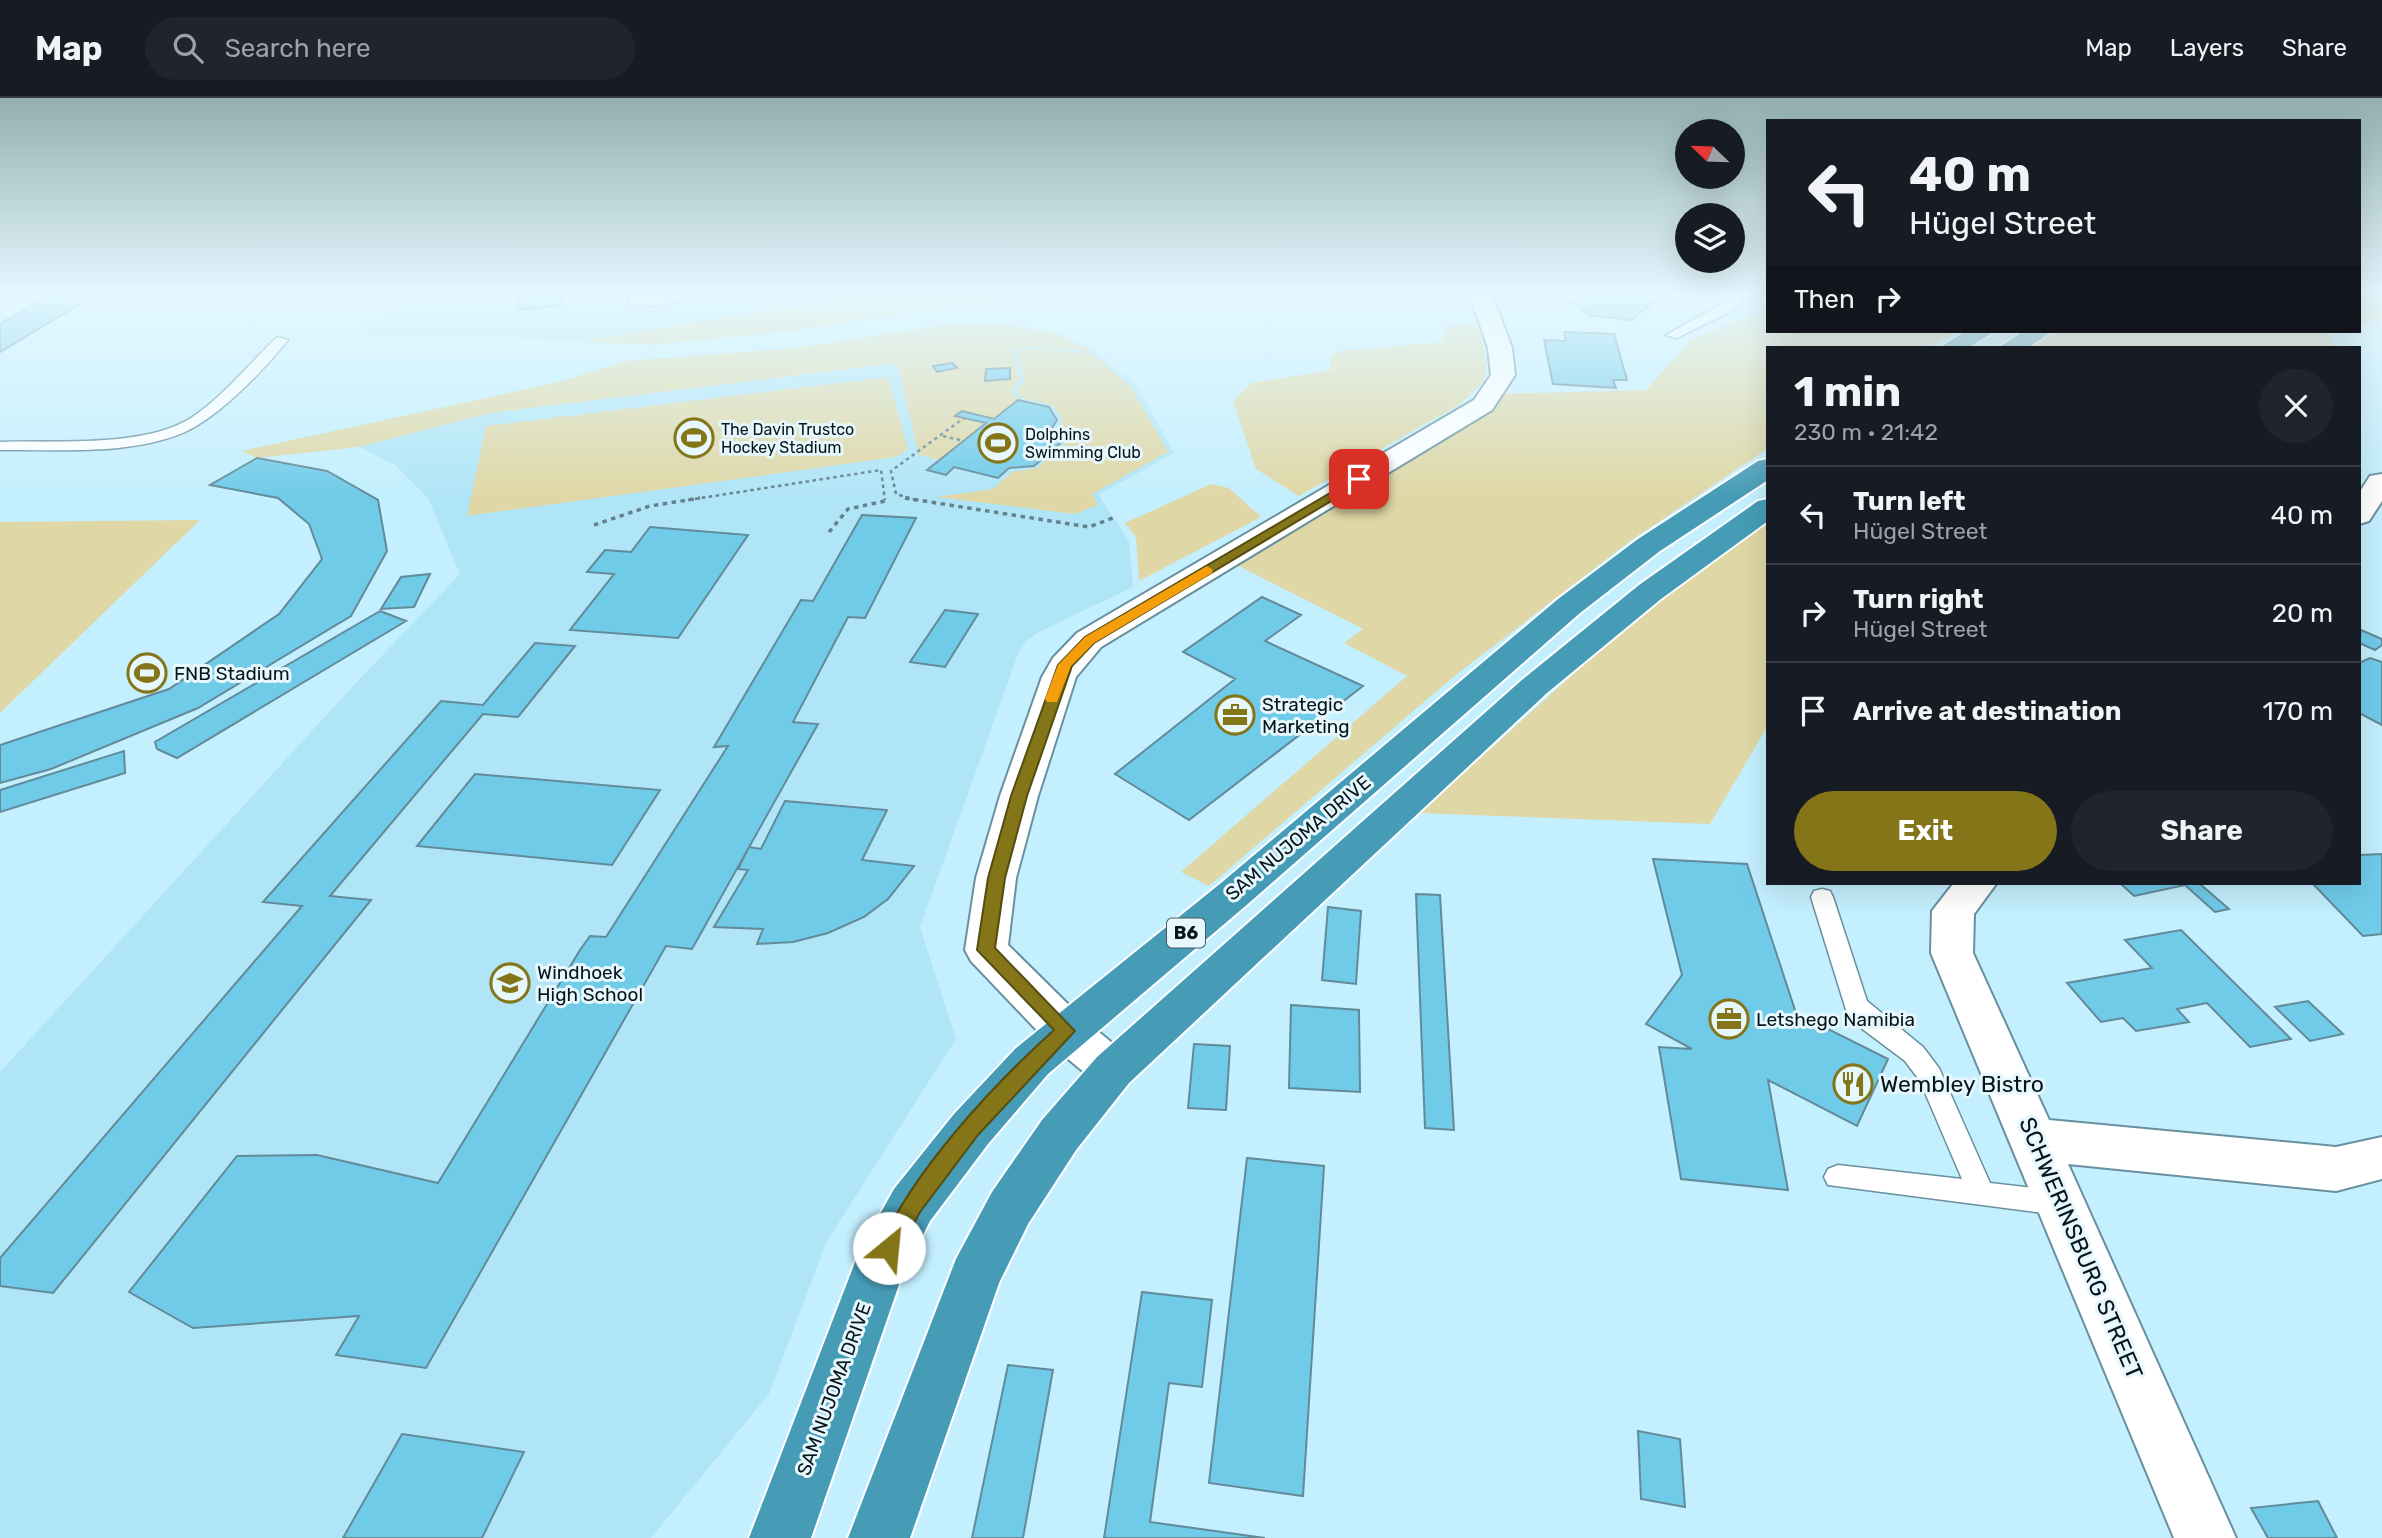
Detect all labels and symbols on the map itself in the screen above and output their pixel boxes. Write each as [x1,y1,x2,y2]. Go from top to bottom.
north arrow [1675,119,1745,189]
sports icon: The Davin Trustco Hockey Stadium [673,417,715,459]
place label: The Davin Trustco Hockey Stadium [721,420,854,457]
sports icon: Dolphins Swimming Club [977,422,1019,464]
place label: Dolphins Swimming Club [1025,425,1141,462]
pin [1329,449,1389,509]
sports icon: FNB Stadium [126,652,168,694]
place label: FNB Stadium [174,662,290,685]
place label: Strategic Marketing [1262,693,1350,738]
office icon: Strategic Marketing [1214,694,1256,736]
street label: SAM NUJOMA DRIVE [1221,771,1375,905]
road number: B6 [1167,918,1205,948]
place label: Windhoek High School [537,961,643,1006]
school or university icon: Windhoek High School [489,962,531,1004]
office icon: Letshego Namibia [1708,998,1750,1040]
place label: Letshego Namibia [1756,1008,1915,1031]
restaurant icon: Wembley Bistro [1832,1063,1874,1105]
place label: Wembley Bistro [1880,1070,2044,1098]
street label: SCHWERINSBURG STREET [2013,1113,2149,1383]
position arrow [852,1211,926,1285]
street label: SAM NUJOMA DRIVE [792,1299,876,1479]

